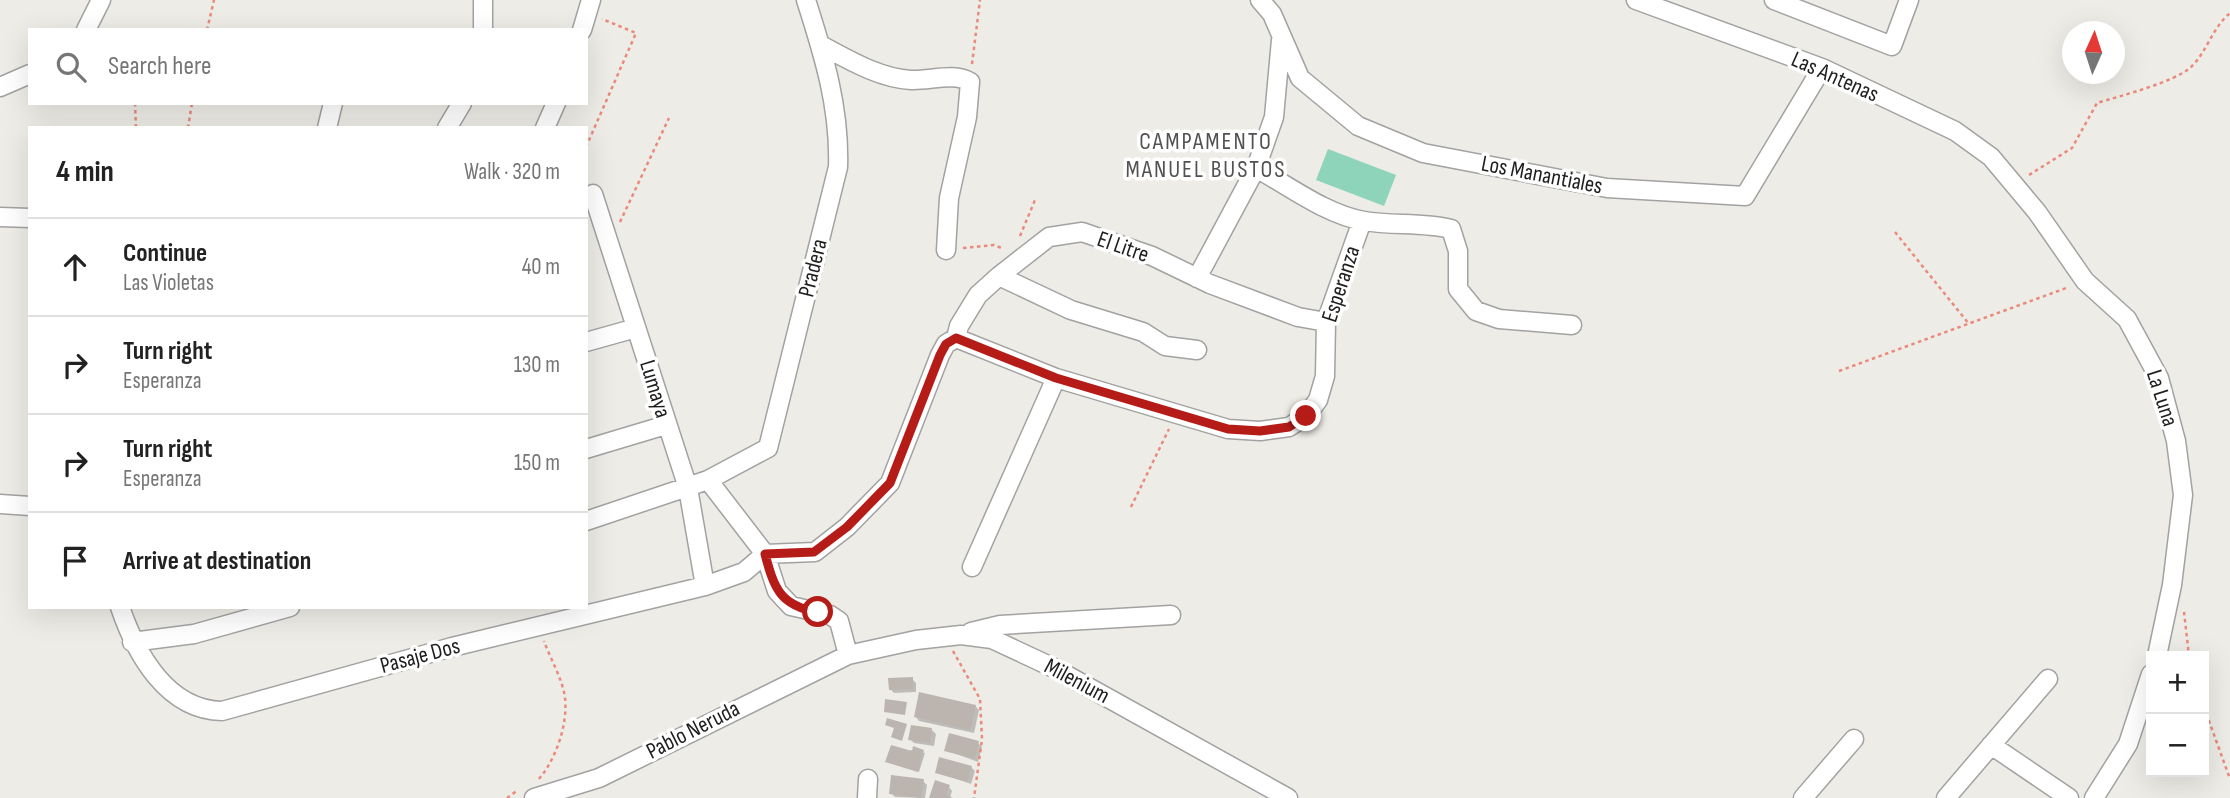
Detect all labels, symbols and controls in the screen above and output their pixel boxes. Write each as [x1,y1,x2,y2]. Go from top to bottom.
north arrow [2062,21,2125,84]
search box [28,28,588,105]
street label: Las Antenas [1787,45,1883,109]
icon: search [52,48,90,86]
text: Search here [108,51,211,82]
district label: CAMPAMENTO MANUEL BUSTOS [1125,127,1287,184]
street label: Los Manantiales [1479,150,1605,200]
text: 4 min [56,154,114,190]
text: Walk · 320 m [464,158,560,186]
street label: El Litre [1094,225,1152,269]
street label: Pradera [792,236,834,300]
text: Continue [123,238,207,269]
street label: Esperanza [1316,242,1366,326]
icon: ahead [56,248,94,286]
text: 40 m [522,253,560,281]
text: Las Violetas [123,269,214,297]
text: Turn right [123,336,212,367]
icon: right [56,346,94,384]
text: 130 m [514,351,560,379]
street label: Lumaya [633,357,677,421]
street label: La Luna [2140,366,2184,430]
text: Esperanza [123,367,202,395]
route end [1290,400,1321,431]
text: Turn right [123,434,212,465]
icon: right [56,444,94,482]
text: 150 m [514,449,560,477]
text: Esperanza [123,465,202,493]
icon: arrive [56,542,94,580]
text: Arrive at destination [123,546,311,577]
route start [802,596,833,627]
street label: Pasaje Dos [377,632,463,680]
map controls [2146,651,2209,777]
button: + [2146,651,2209,714]
street label: Milenium [1040,652,1114,710]
street label: Pablo Neruda [642,695,744,765]
button: − [2146,714,2209,777]

